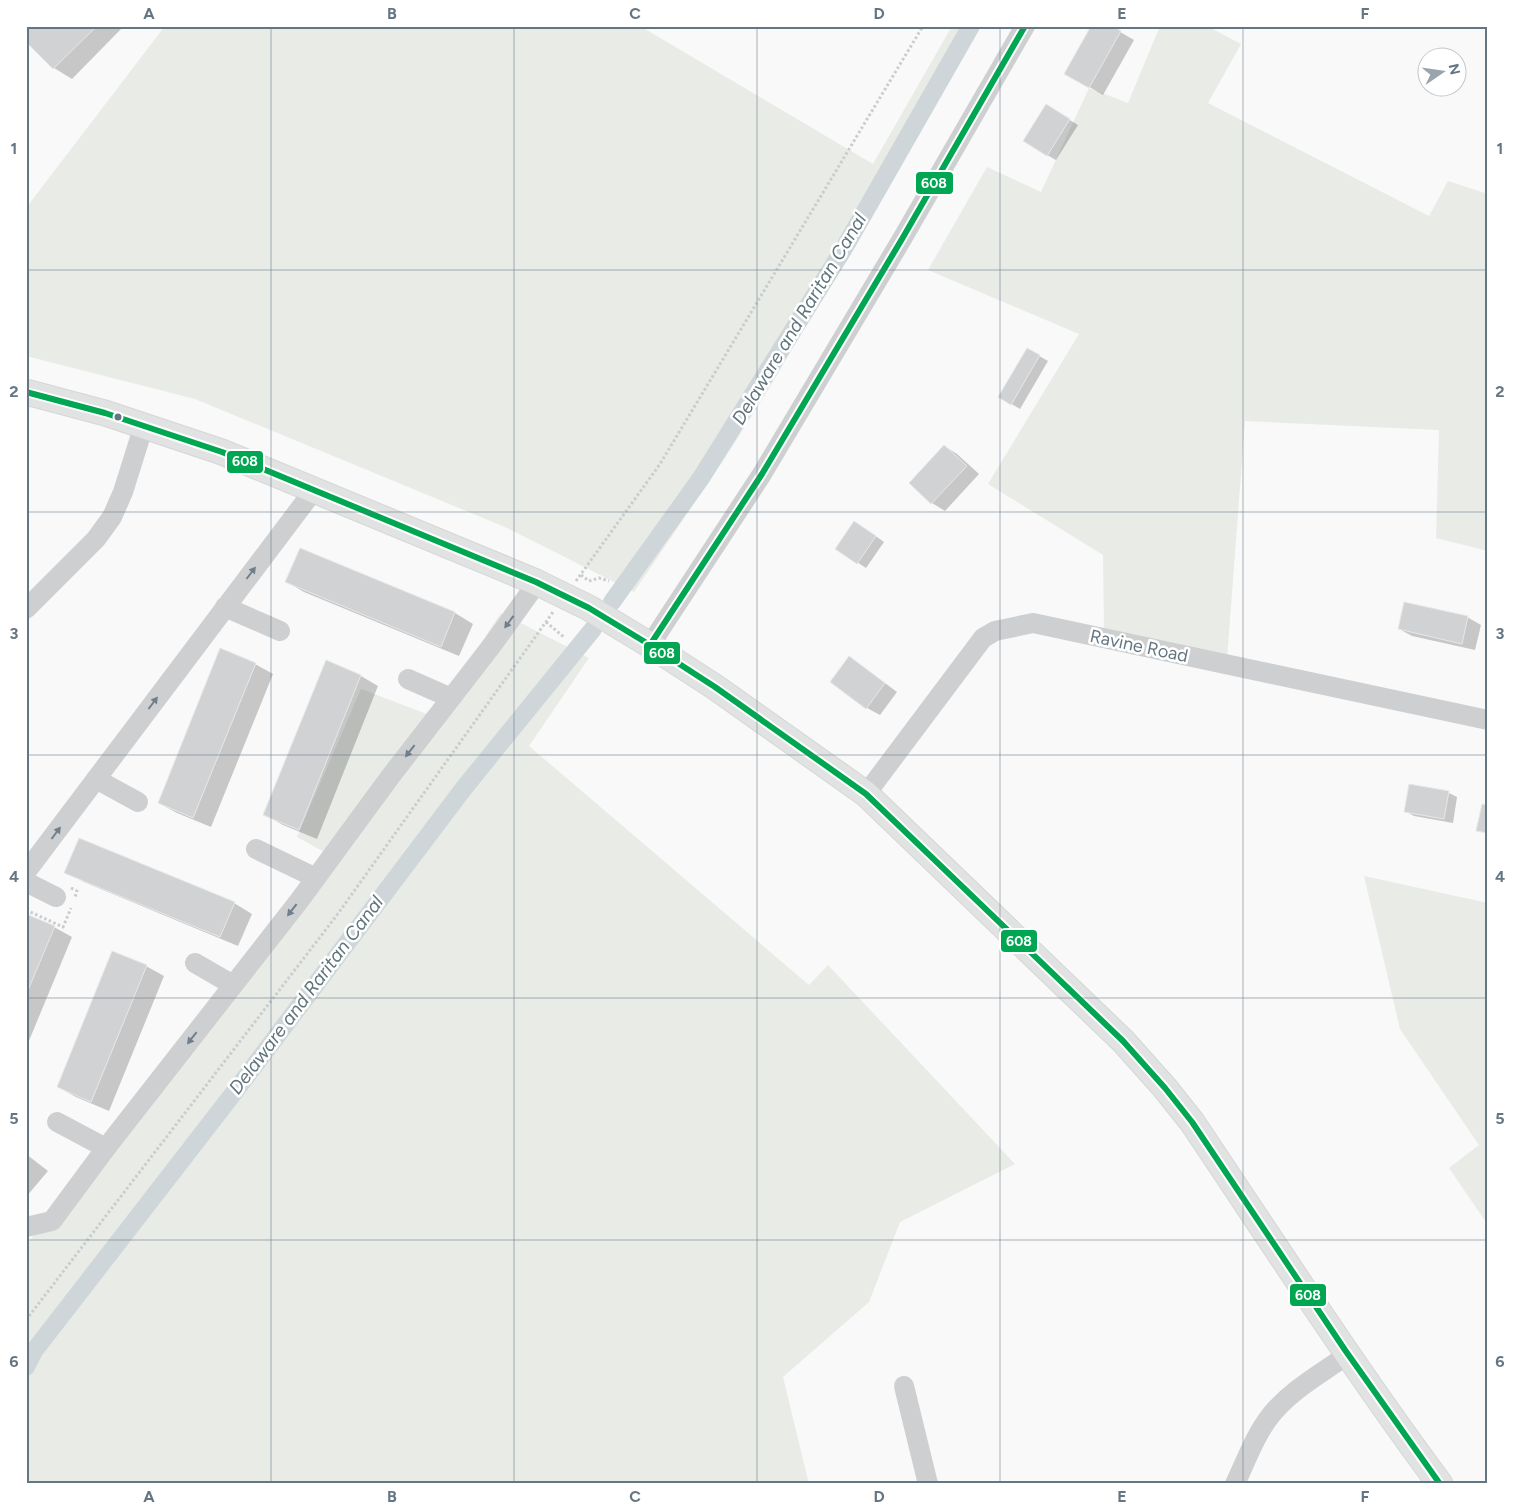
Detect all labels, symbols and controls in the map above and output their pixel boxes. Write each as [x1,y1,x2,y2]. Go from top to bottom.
text: A [143,4,155,23]
text: B [387,4,397,23]
text: C [629,4,641,23]
text: D [873,4,885,23]
text: E [1117,4,1127,23]
text: F [1361,4,1370,23]
north arrow [1416,48,1466,98]
text: N [1445,62,1464,76]
text: 1 [11,139,17,158]
text: 1 [1497,139,1503,158]
line badge: 608 [915,171,954,195]
text: 608 [921,175,947,192]
water label: Delaware and Raritan Canal [727,209,872,429]
text: 2 [9,382,19,401]
text: 2 [1495,382,1505,401]
unlabelled marker [113,412,123,422]
line badge: 608 [226,450,264,474]
text: 608 [232,453,258,470]
one-way arrow [246,566,256,580]
one-way arrow [503,615,514,628]
text: 3 [10,624,19,643]
text: 3 [1496,624,1505,643]
street label: Ravine Road [1088,625,1190,667]
line badge: 608 [643,641,681,665]
text: 608 [649,645,675,662]
one-way arrow [148,696,158,710]
one-way arrow [404,744,415,757]
one-way arrow [50,827,61,840]
text: 4 [9,867,19,886]
text: 4 [1495,867,1505,886]
water label: Delaware and Raritan Canal [224,891,389,1099]
one-way arrow [287,903,297,917]
line badge: 608 [1000,929,1038,953]
text: 608 [1006,933,1032,950]
one-way arrow [187,1031,197,1045]
text: 5 [9,1109,19,1128]
text: 5 [1495,1109,1505,1128]
line badge: 608 [1289,1283,1327,1307]
text: 608 [1295,1287,1321,1304]
text: 6 [9,1352,19,1371]
text: 6 [1495,1352,1505,1371]
text: A [143,1487,155,1506]
text: B [387,1487,397,1506]
text: C [629,1487,641,1506]
text: D [873,1487,885,1506]
text: E [1117,1487,1127,1506]
text: F [1361,1487,1370,1506]

